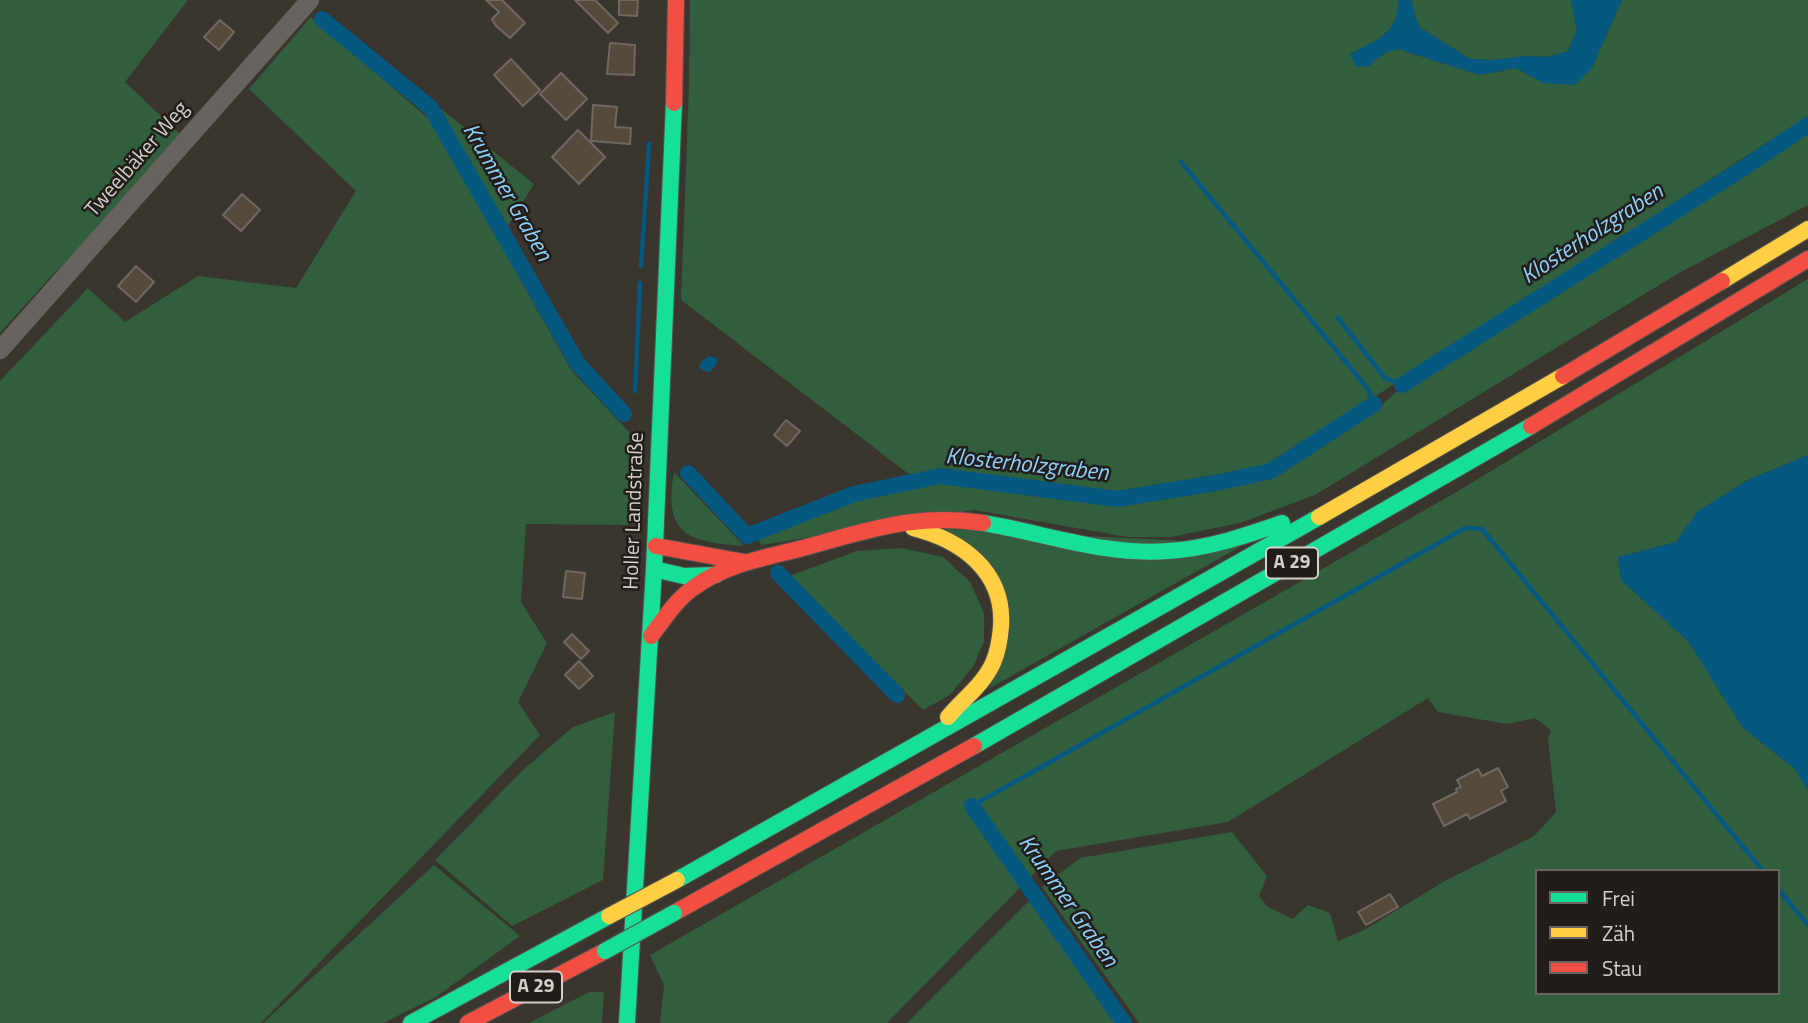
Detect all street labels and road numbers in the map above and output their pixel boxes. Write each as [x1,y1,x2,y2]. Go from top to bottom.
street label: Tweelbäker Weg [81,97,195,223]
street label: Holler Landstraße [620,432,650,590]
road number: A 29 [1266,548,1318,578]
road number: A 29 [510,972,562,1002]

